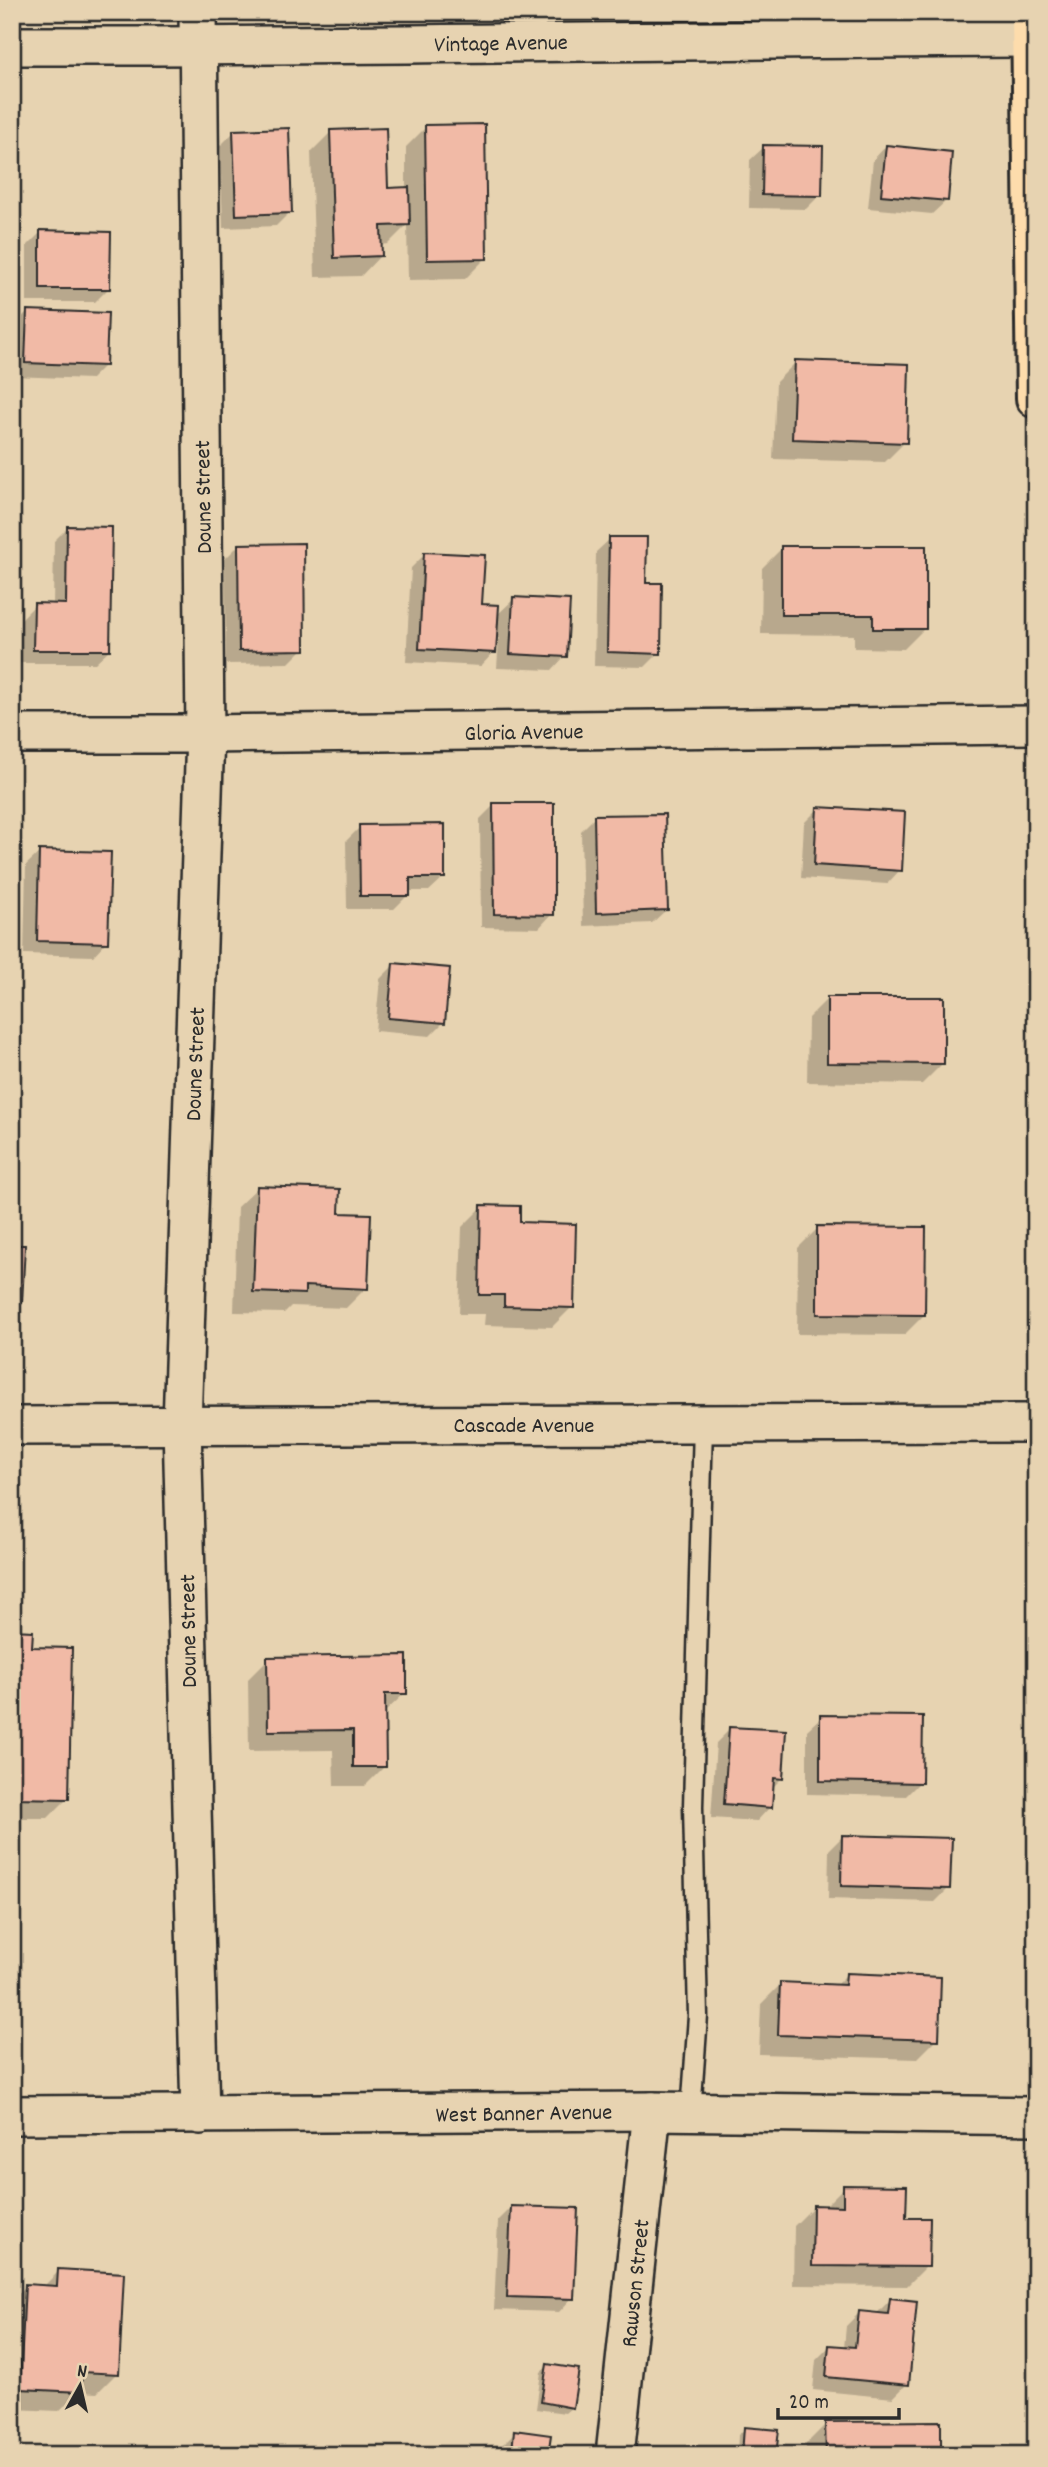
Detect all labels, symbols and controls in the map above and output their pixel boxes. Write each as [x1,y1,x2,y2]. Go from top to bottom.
street label: Vintage Avenue [434,28,568,63]
street label: Doune Street [188,440,223,554]
street label: Gloria Avenue [464,717,584,752]
street label: Doune Street [179,1007,216,1122]
street label: Cascade Avenue [454,1411,594,1444]
street label: Doune Street [173,1574,208,1688]
street label: West Banner Avenue [436,2097,613,2134]
street label: Rawson Street [614,2218,661,2349]
north arrow [46,2352,116,2422]
text: N [75,2359,88,2387]
scale bar [778,2376,899,2420]
text: 20 m [789,2389,829,2419]

